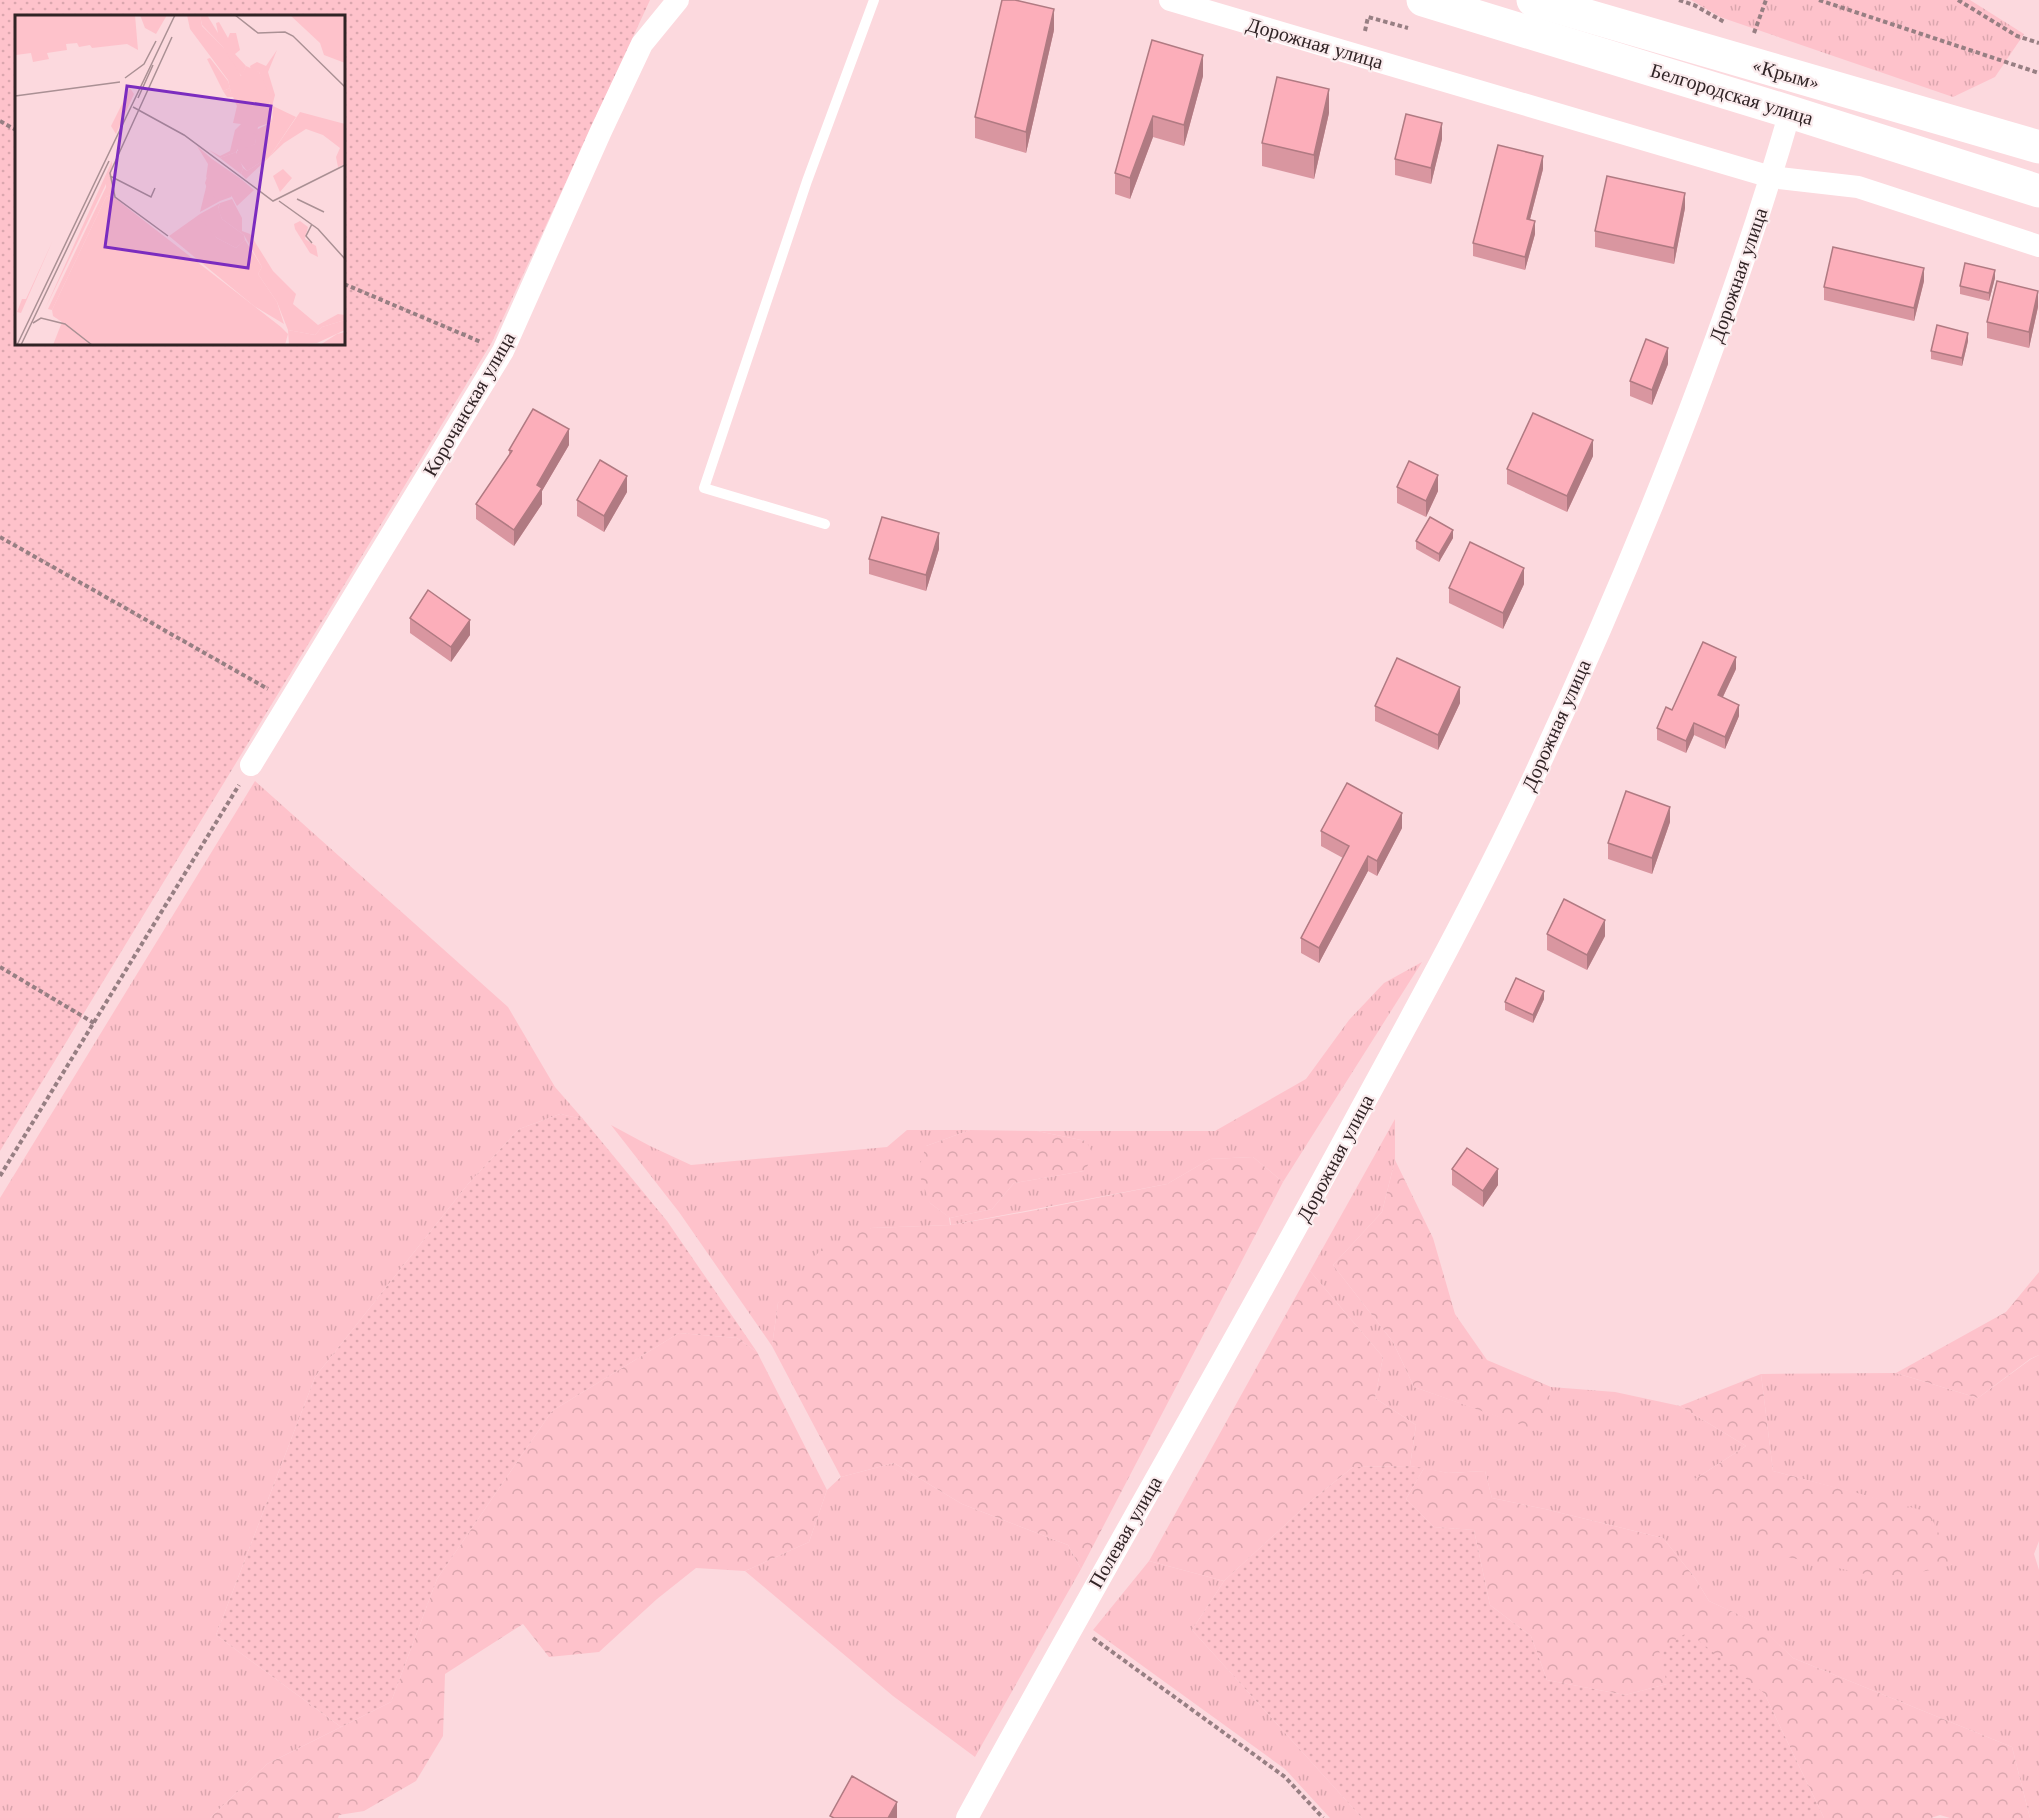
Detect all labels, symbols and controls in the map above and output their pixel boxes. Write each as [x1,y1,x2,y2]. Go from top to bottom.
street label: Дорожная улица [1244,12,1386,74]
inset map [15,15,345,345]
street label: «Крым» [1750,53,1822,95]
street label: Белгородская улица [1648,58,1816,130]
street label: Дорожная улица [1704,204,1772,346]
street label: Корочанская улица [418,327,520,481]
street label: Дорожная улица [1516,656,1596,794]
street label: Дорожная улица [1291,1090,1379,1226]
street label: Полевая улица [1083,1472,1167,1592]

